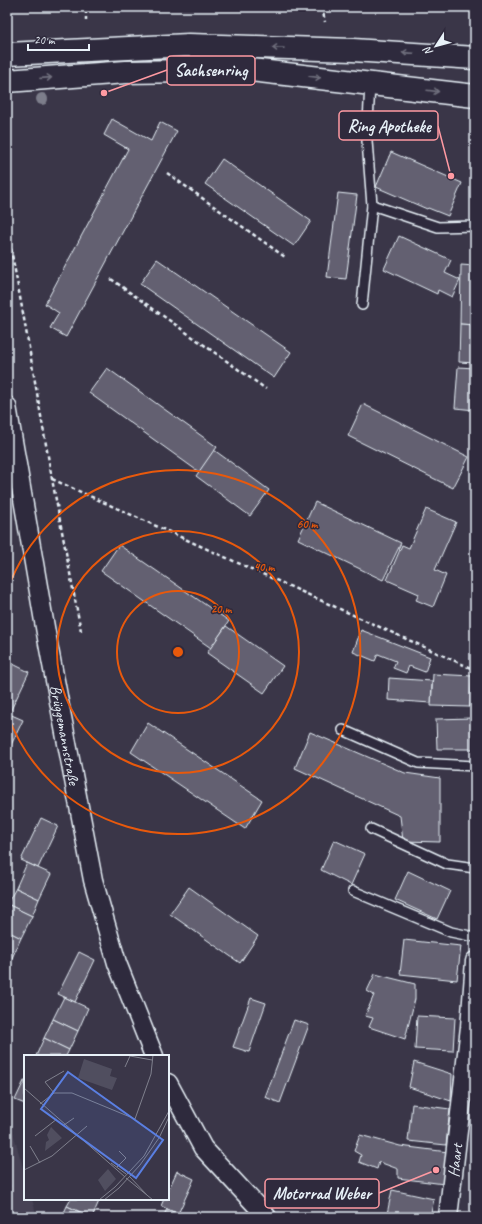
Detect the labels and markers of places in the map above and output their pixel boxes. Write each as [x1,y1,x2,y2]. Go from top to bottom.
callout: Sachsenring [167,56,255,85]
callout: Ring Apotheke [339,111,438,140]
centre of rings [171,645,185,659]
callout: Motorrad Weber [265,1179,379,1208]

